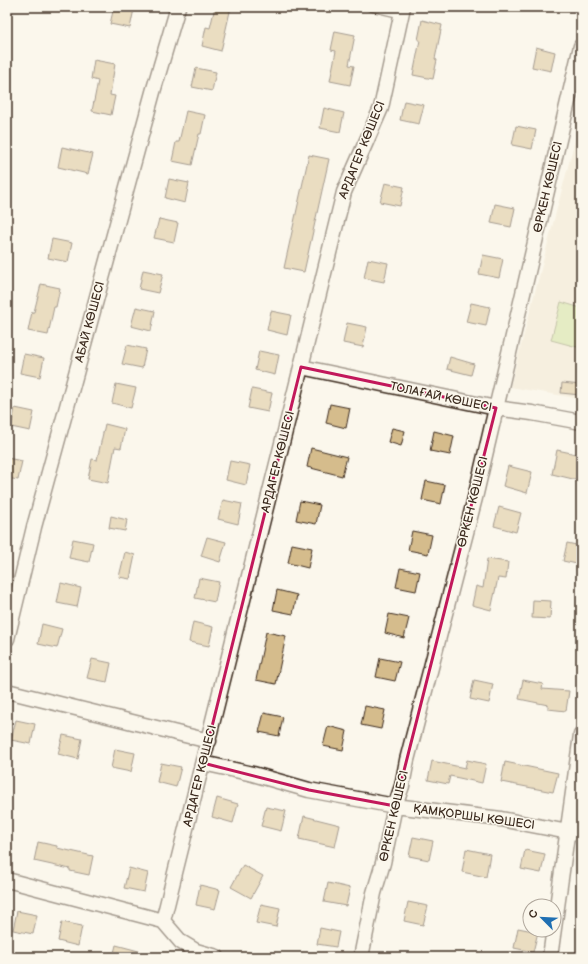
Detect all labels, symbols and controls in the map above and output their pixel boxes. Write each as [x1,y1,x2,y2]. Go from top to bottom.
street label: АРДАГЕР КӨШЕСІ [335,99,388,202]
street label: ӨРКЕН КӨШЕСІ [530,140,566,234]
street label: АБАЙ КӨШЕСІ [72,280,108,365]
street label: ТОЛАҒАЙ КӨШЕСІ [389,379,493,415]
street label: АРДАГЕР КӨШЕСІ [258,410,298,515]
street label: ӨРКЕН КӨШЕСІ [454,455,492,549]
street label: АРДАГЕР КӨШЕСІ [180,724,220,829]
street label: ӨРКЕН КӨШЕСІ [376,769,412,863]
street label: ҚАМҚОРШЫ КӨШЕСІ [412,801,536,833]
north arrow [522,898,562,938]
text: С [526,908,541,920]

